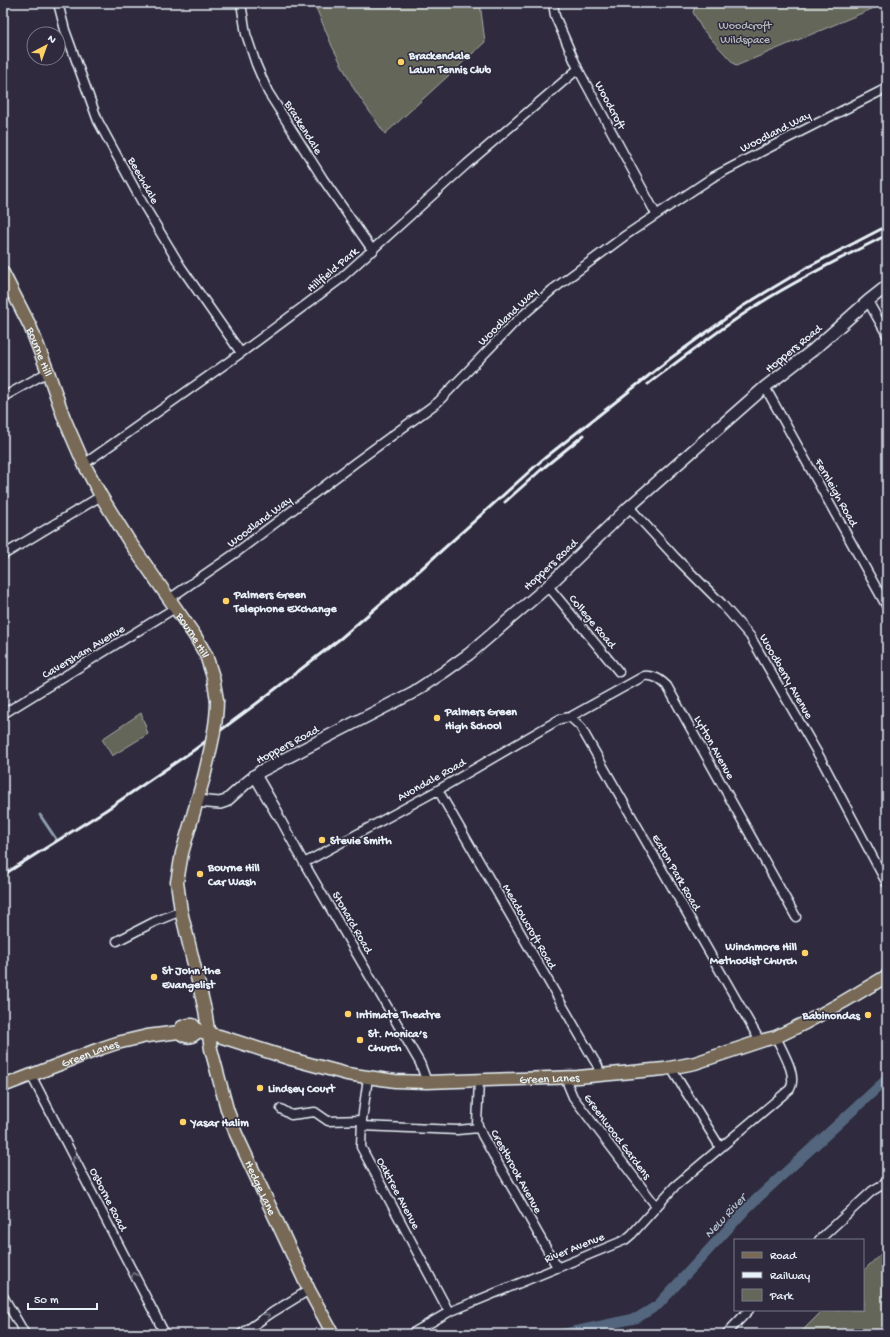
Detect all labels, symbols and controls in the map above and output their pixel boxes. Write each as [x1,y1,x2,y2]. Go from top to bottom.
park label: Woodcroft Wildspace [719,20,773,48]
north arrow [26,26,66,66]
text: N [45,33,58,47]
place label: Brackendale Lawn Tennis Club [408,50,492,78]
marker: Brackendale Lawn Tennis Club [396,57,406,67]
street label: Woodcroft [591,79,628,134]
street label: Brackendale [280,98,325,158]
street label: Woodland Way [738,109,814,157]
street label: Beechdale [123,154,161,208]
street label: Hillfield Park [305,244,363,296]
street label: Woodland Way [476,285,541,349]
street label: Hoppers Road [763,322,826,377]
street label: Bourne Hill [22,325,54,379]
street label: Fernleigh Road [810,455,860,530]
street label: Woodland Way [225,494,295,551]
street label: Hoppers Road [521,536,582,594]
place label: Palmers Green Telephone Exchange [233,589,337,617]
street label: College Road [565,592,619,653]
marker: Palmers Green Telephone Exchange [221,596,231,606]
street label: Bourne Hill [171,610,212,660]
street label: Caversham Avenue [40,622,129,683]
street label: Woodberry Avenue [755,632,816,723]
place label: Palmers Green High School [444,706,517,734]
marker: Palmers Green High School [432,713,442,723]
street label: Lytton Avenue [690,714,737,783]
street label: Hoppers Road [254,723,322,768]
street label: Avondale Road [395,756,469,805]
street label: Eaton Park Road [648,832,703,914]
marker: Stevie Smith [317,835,327,845]
place label: Stevie Smith [330,835,392,849]
place label: Bourne Hill Car Wash [207,862,260,890]
marker: Bourne Hill Car Wash [195,869,205,879]
street label: Meadowcroft Road [498,882,559,973]
street label: Stonard Road [328,889,375,957]
place label: Winchmore Hill Methodist Church [710,941,798,969]
marker: Winchmore Hill Methodist Church [800,948,810,958]
place label: St John the Evangelist [161,965,221,993]
marker: St John the Evangelist [149,972,159,982]
marker: Intimate Theatre [343,1009,353,1019]
place label: Intimate Theatre [356,1009,441,1023]
place label: Babinondas [802,1010,861,1024]
marker: Babinondas [863,1010,873,1020]
place label: St. Monica’s Church [367,1028,427,1056]
marker: St. Monica’s Church [355,1035,365,1045]
street label: Green Lanes [60,1038,122,1072]
street label: Green Lanes [519,1072,580,1088]
marker: Lindsey Court [255,1083,265,1093]
place label: Lindsey Court [268,1083,336,1097]
street label: Greenwood Gardens [580,1092,653,1183]
marker: Yasar Halim [178,1117,188,1127]
place label: Yasar Halim [189,1117,249,1131]
street label: Crestbrook Avenue [486,1128,544,1217]
street label: Oaktree Avenue [372,1155,423,1233]
one-way arrow [72,1156,80,1163]
street label: Hedge Lane [240,1159,278,1219]
street label: Osborne Road [85,1166,130,1235]
water label: New River [702,1190,752,1242]
street label: River Avenue [543,1230,608,1267]
legend [734,1239,864,1311]
text: Road [770,1250,797,1264]
text: Railway [770,1270,810,1284]
one-way arrow [132,1271,139,1279]
scale bar [28,1285,97,1311]
text: Park [769,1290,795,1304]
text: 50 m [34,1294,59,1308]
one-way arrow [262,1314,269,1321]

